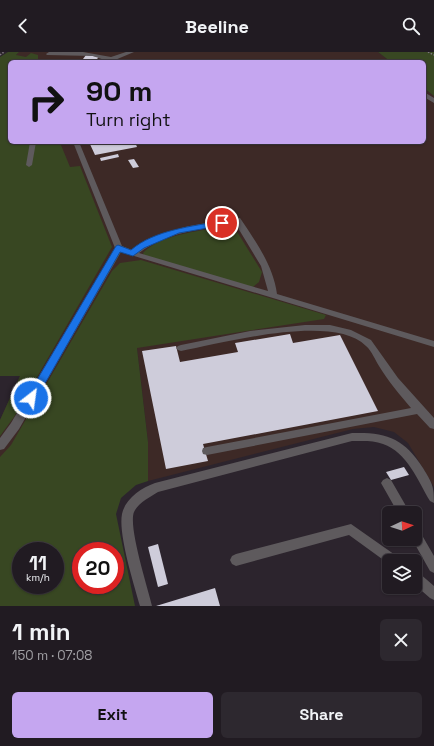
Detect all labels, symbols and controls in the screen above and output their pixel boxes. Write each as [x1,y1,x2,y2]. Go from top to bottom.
icon: back [12,15,34,37]
text: Beeline [185,15,249,38]
icon: search [400,15,422,37]
text: 90 m [86,73,152,109]
icon: right [20,76,72,128]
text: Turn right [86,108,170,131]
pin [205,206,239,240]
icon: arrive [211,212,233,234]
position arrow [10,377,52,419]
north arrow [382,506,422,546]
map controls [382,506,422,594]
speed limit sign: 20 [72,542,124,594]
text: 11 [29,550,47,576]
button: layers [382,554,422,594]
text: km/h [26,571,50,584]
text: 1 min [12,616,71,647]
button: close [380,619,422,661]
text: 150 m · 07:08 [12,647,92,664]
button: Exit [12,692,213,738]
button: Share [221,692,422,738]

